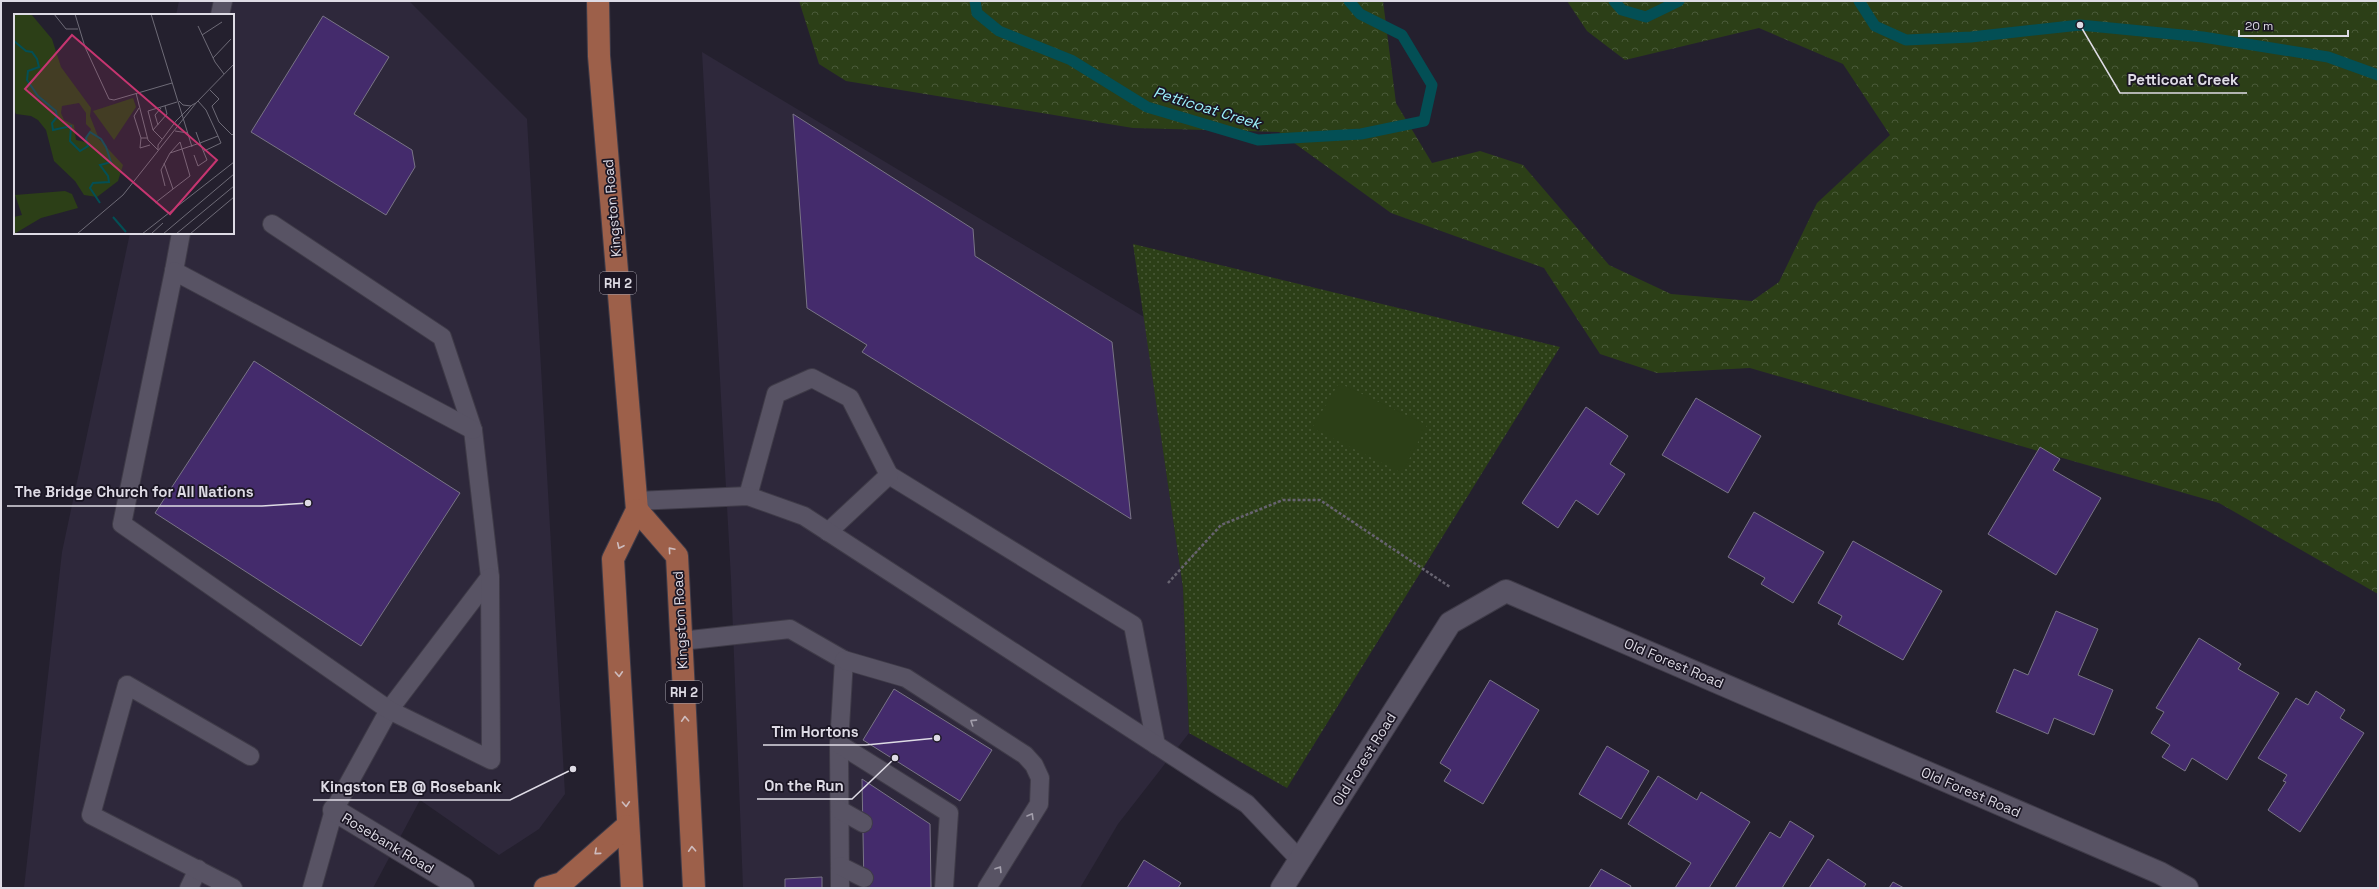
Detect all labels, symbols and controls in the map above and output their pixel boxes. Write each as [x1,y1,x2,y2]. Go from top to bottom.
scale bar [2239,12,2348,38]
inset map [14,14,234,234]
text: 20 m [2245,18,2273,34]
callout: Petticoat Creek [2120,66,2247,93]
text: Petticoat Creek [2127,70,2239,89]
water label: Petticoat Creek [1151,82,1265,133]
street label: Kingston Road [599,158,625,258]
road number: RH 2 [600,272,636,294]
callout: The Bridge Church for All Nations [7,479,262,506]
text: The Bridge Church for All Nations [14,482,254,501]
one-way arrow [617,541,625,549]
one-way arrow [669,547,676,554]
street label: Kingston Road [668,571,692,669]
street label: Old Forest Road [1621,634,1727,692]
one-way arrow [615,671,623,677]
road number: RH 2 [666,681,702,703]
street label: Old Forest Road [1328,709,1400,809]
one-way arrow [681,716,689,722]
callout: Tim Hortons [763,718,866,745]
one-way arrow [970,719,977,726]
text: Tim Hortons [771,722,859,741]
street label: Old Forest Road [1918,763,2024,821]
callout: On the Run [757,772,852,799]
callout: Kingston EB @ Rosebank [313,773,510,800]
text: On the Run [764,776,844,795]
text: Kingston EB @ Rosebank [321,777,502,796]
one-way arrow [621,801,630,807]
street label: Rosebank Road [339,808,437,878]
one-way arrow [1026,813,1034,820]
one-way arrow [687,846,696,852]
one-way arrow [595,847,602,854]
one-way arrow [994,866,1001,873]

